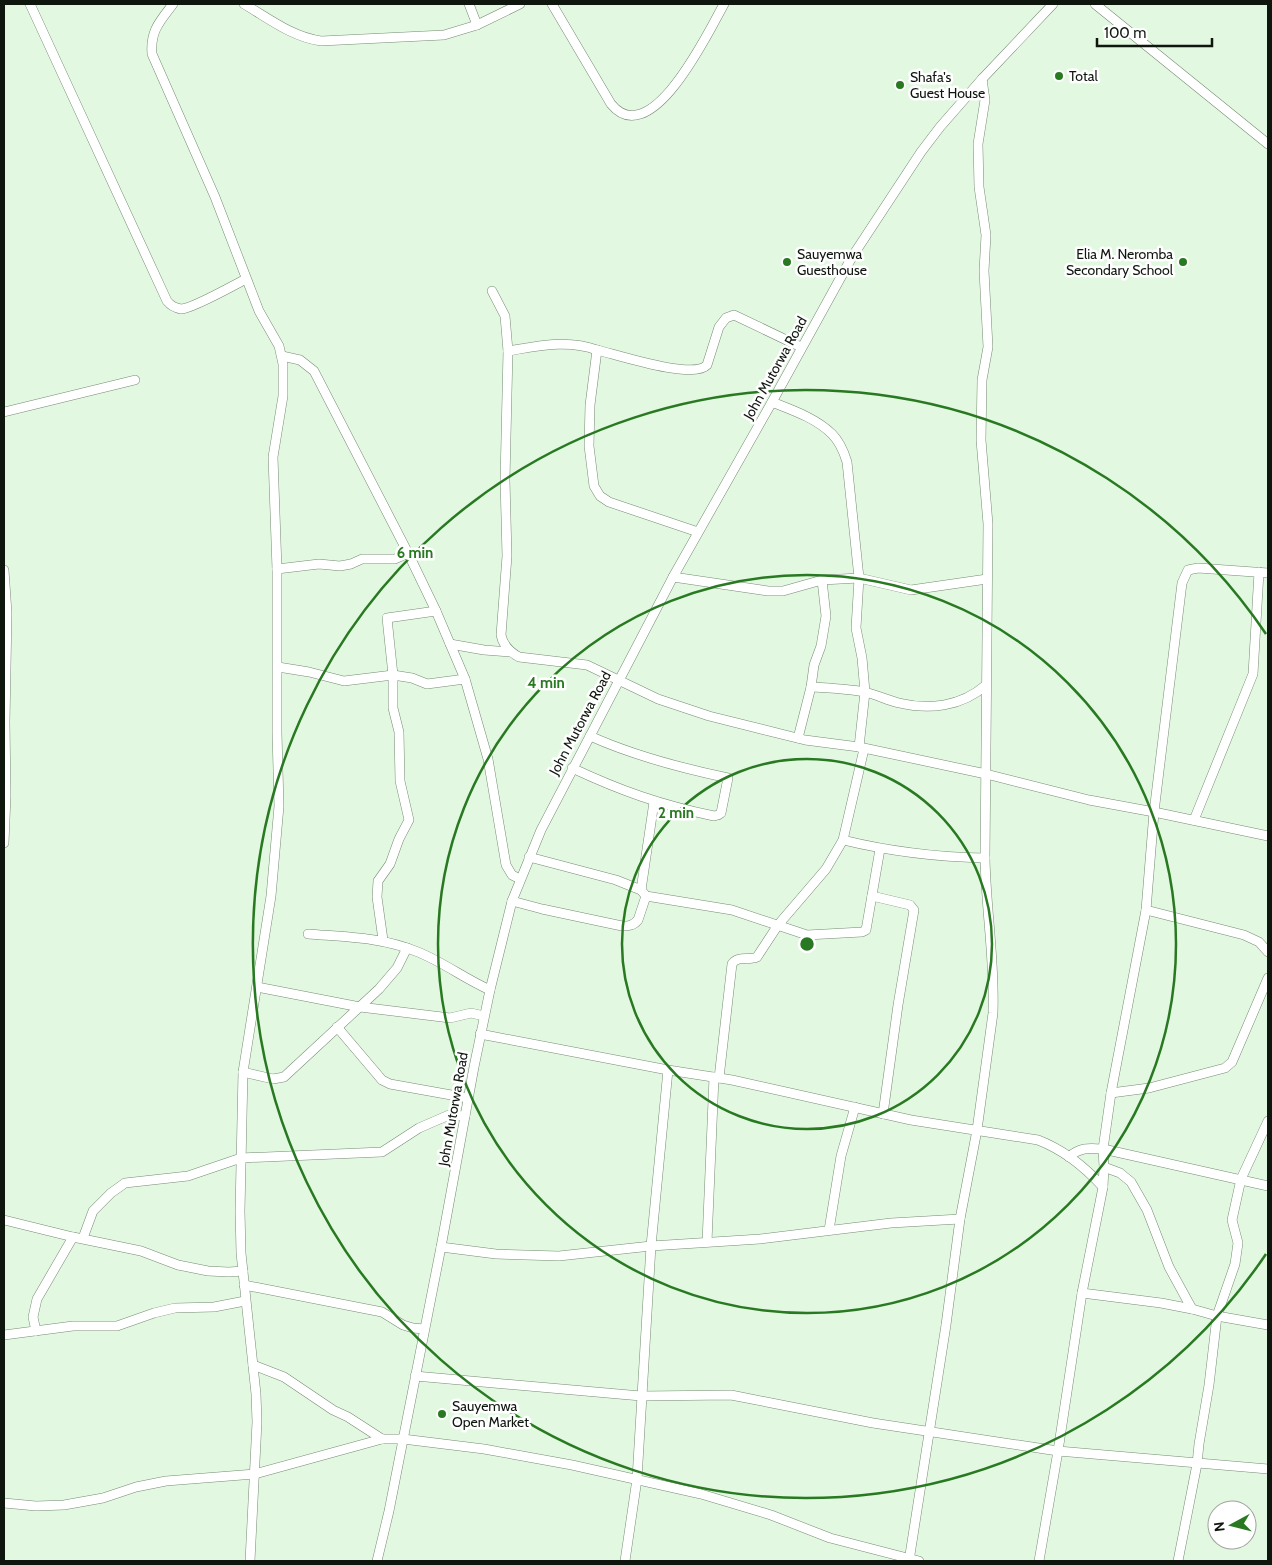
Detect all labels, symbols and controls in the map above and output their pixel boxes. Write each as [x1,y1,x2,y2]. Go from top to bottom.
scale bar [1097,15,1212,47]
text: 100 m [1104,24,1146,42]
place label: Total [1069,67,1098,85]
place label: Shafa's Guest House [910,68,985,102]
marker: Total [1053,70,1065,82]
marker: Shafa's Guest House [894,79,906,91]
place label: Sauyemwa Guesthouse [797,245,867,279]
place label: Elia M. Neromba Secondary School [1066,245,1174,279]
marker: Sauyemwa Guesthouse [781,256,793,268]
marker: Elia M. Neromba Secondary School [1177,256,1189,268]
street label: John Mutorwa Road [739,313,811,424]
text: 6 min [397,544,433,562]
street label: John Mutorwa Road [545,668,615,779]
text: 4 min [527,674,565,692]
text: 2 min [658,804,694,822]
centre of rings [798,935,816,953]
street label: John Mutorwa Road [434,1051,472,1168]
place label: Sauyemwa Open Market [452,1397,529,1431]
marker: Sauyemwa Open Market [436,1408,448,1420]
north arrow [1207,1500,1257,1550]
text: N [1210,1521,1229,1533]

